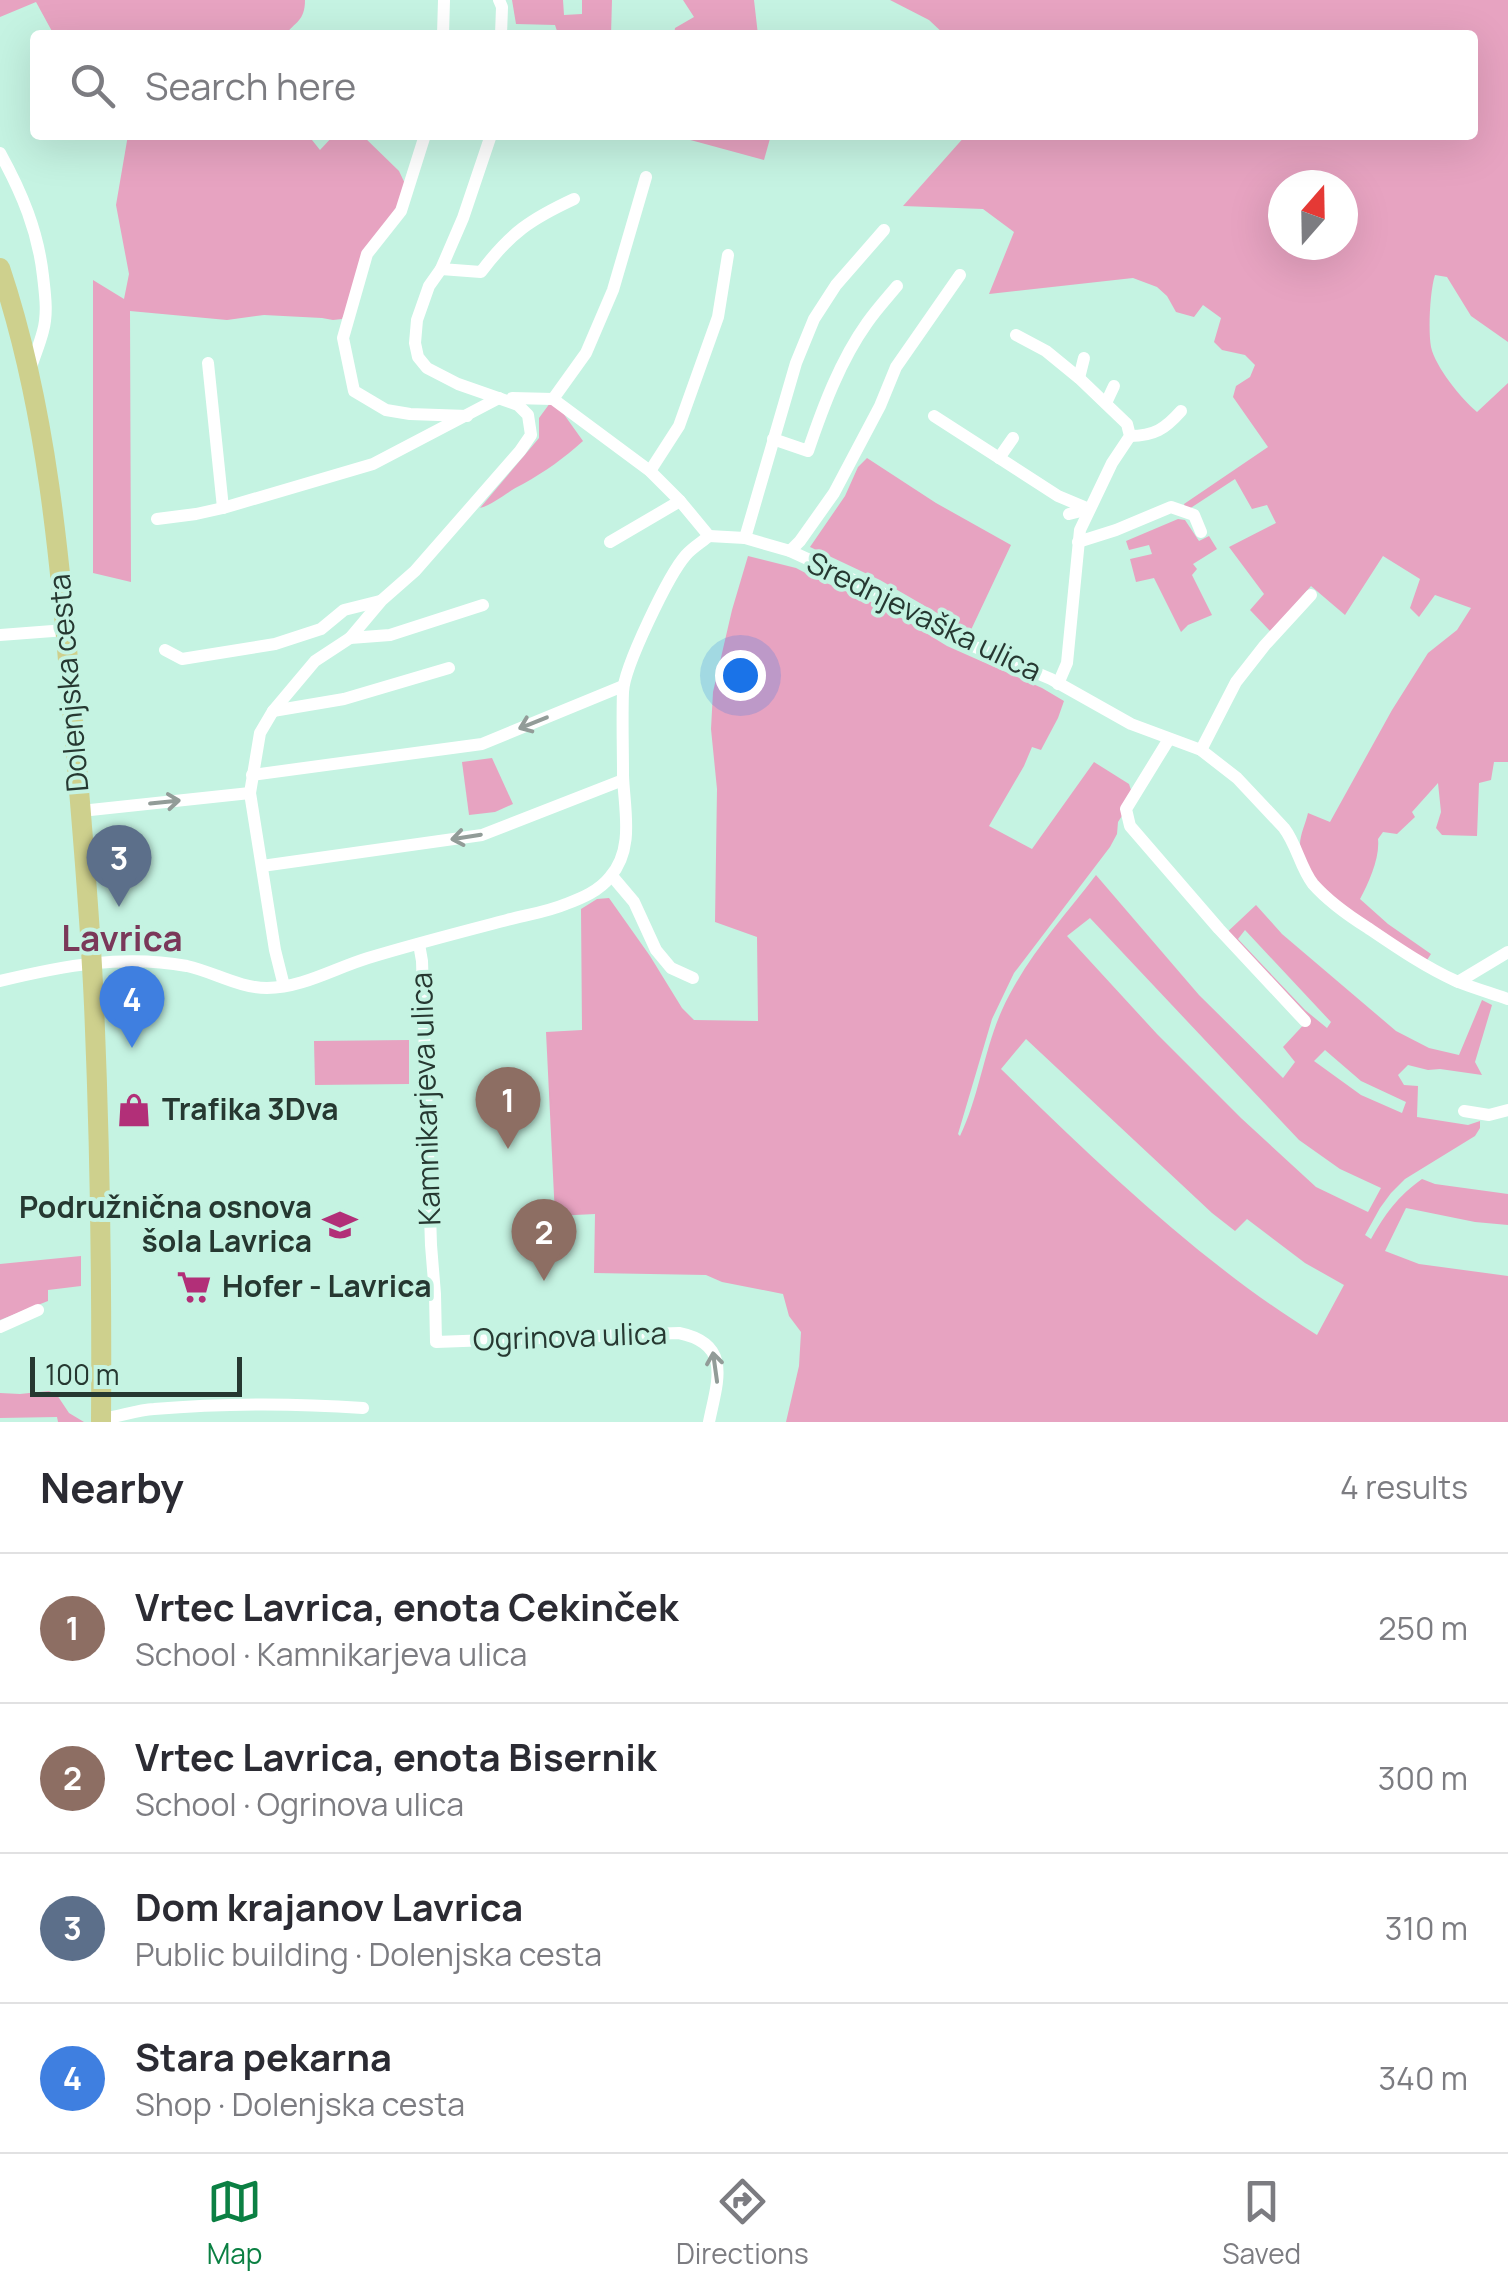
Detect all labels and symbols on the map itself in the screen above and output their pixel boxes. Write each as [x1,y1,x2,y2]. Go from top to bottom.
north arrow [1268,170,1358,260]
street label: Srednjevaška ulica [801,541,1049,690]
street label: Dolenjska cesta [38,572,97,794]
your location [715,650,766,701]
one-way arrow [518,716,549,734]
one-way arrow [149,792,181,811]
pin: 3 [86,824,152,907]
one-way arrow [450,828,483,847]
district label: Lavrica [61,914,183,962]
pin: 4 [100,966,164,1048]
street label: Kamnikarjeva ulica [400,972,449,1226]
pin: 1 [476,1066,540,1149]
place label: Trafika 3Dva [162,1088,339,1129]
shop icon: Trafika 3Dva [115,1091,153,1129]
place label: Podružnična osnova šola Lavrica [19,1186,312,1261]
pin: 2 [512,1198,576,1281]
school or university icon: Podružnična osnova šola Lavrica [321,1206,359,1244]
place label: Hofer - Lavrica [222,1265,432,1306]
supermarket icon: Hofer - Lavrica [175,1268,213,1306]
street label: Ogrinova ulica [472,1312,668,1359]
one-way arrow [705,1351,723,1384]
scale bar [30,1352,242,1396]

